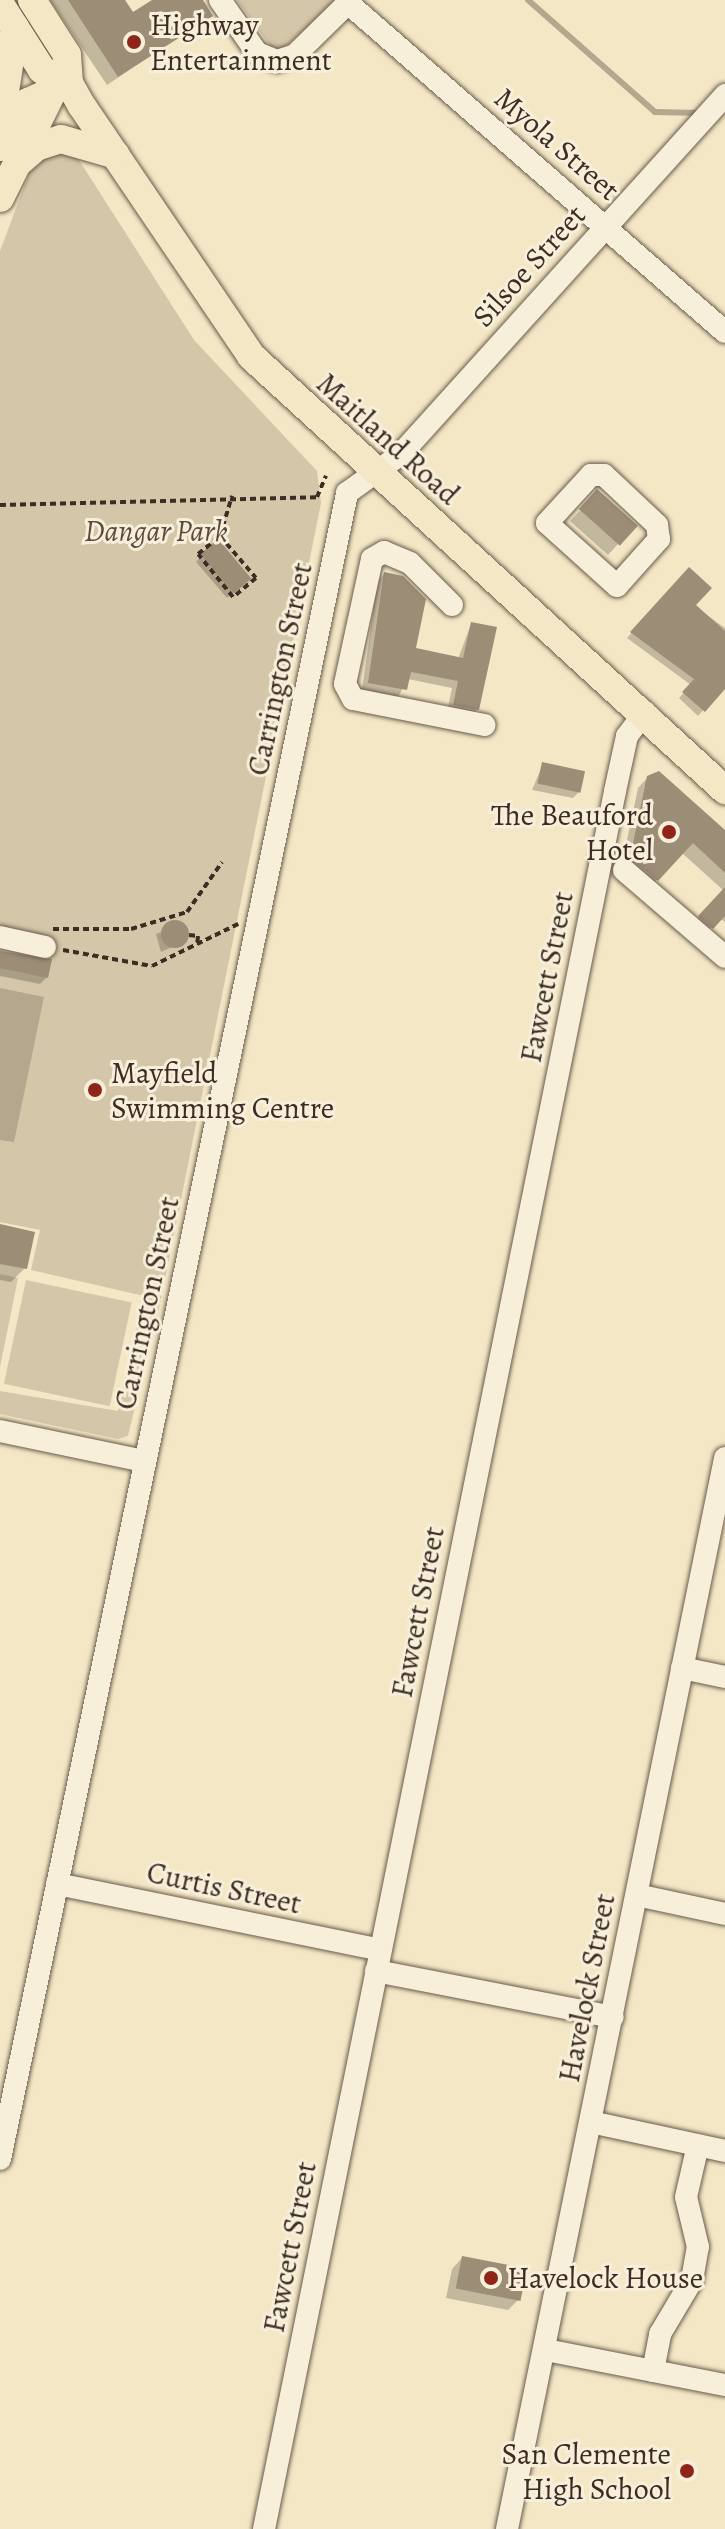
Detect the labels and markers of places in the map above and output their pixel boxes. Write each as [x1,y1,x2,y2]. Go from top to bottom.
place label: Highway Entertainment [150,7,332,78]
marker: Highway Entertainment [125,33,143,51]
place label: The Beauford Hotel [491,797,653,868]
marker: The Beauford Hotel [660,823,678,841]
place label: Mayfield Swimming Centre [111,1055,334,1126]
marker: Mayfield Swimming Centre [86,1081,104,1099]
place label: Havelock House [507,2260,703,2296]
marker: Havelock House [482,2269,500,2287]
place label: San Clemente High School [502,2436,671,2506]
marker: San Clemente High School [678,2462,696,2480]

